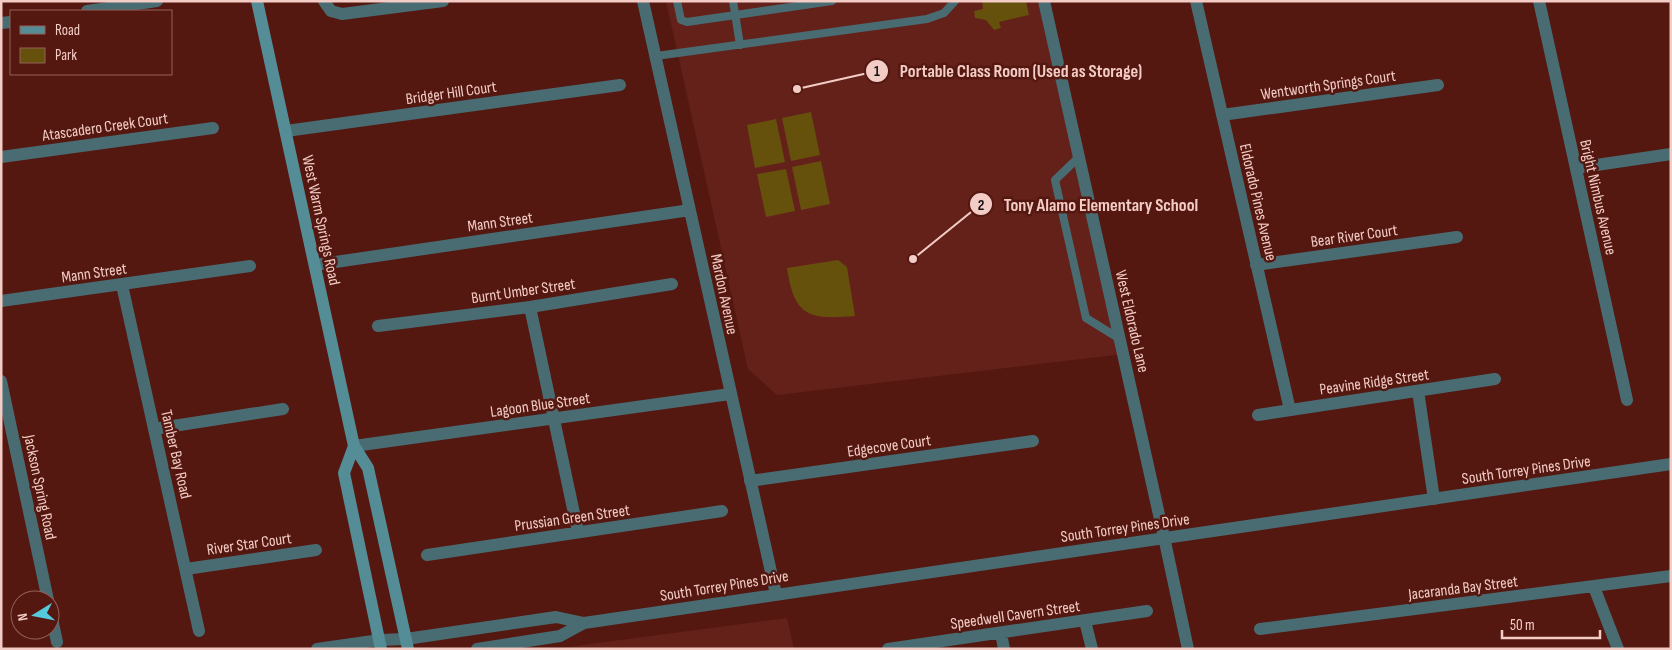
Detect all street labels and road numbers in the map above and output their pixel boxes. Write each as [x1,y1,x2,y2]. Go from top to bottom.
street label: Wentworth Springs Court [1259,67,1397,104]
street label: Bridger Hill Court [405,78,498,109]
street label: Atascadero Creek Court [40,109,169,146]
street label: Bright Nimbus Avenue [1575,138,1620,257]
street label: Eldorado Pines Avenue [1235,142,1280,263]
street label: West Warm Springs Road [297,154,344,287]
street label: Mann Street [466,208,534,236]
street label: Bear River Court [1310,221,1399,252]
street label: Mardon Avenue [706,252,741,336]
street label: Mann Street [60,259,128,287]
street label: West Eldorado Lane [1111,268,1153,374]
street label: Burnt Umber Street [470,275,577,308]
street label: Peavine Ridge Street [1318,365,1430,400]
street label: Lagoon Blue Street [489,389,591,422]
street label: Tamber Bay Road [156,408,195,501]
street label: Edgecove Court [846,431,932,462]
street label: Jackson Spring Road [19,432,60,542]
street label: South Torrey Pines Drive [1461,452,1592,489]
street label: Prussian Green Street [513,501,631,536]
street label: South Torrey Pines Drive [1060,510,1191,547]
street label: River Star Court [206,529,293,560]
street label: South Torrey Pines Drive [659,567,790,606]
street label: Jacaranda Bay Street [1406,572,1519,605]
street label: Speedwell Cavern Street [949,597,1081,634]

